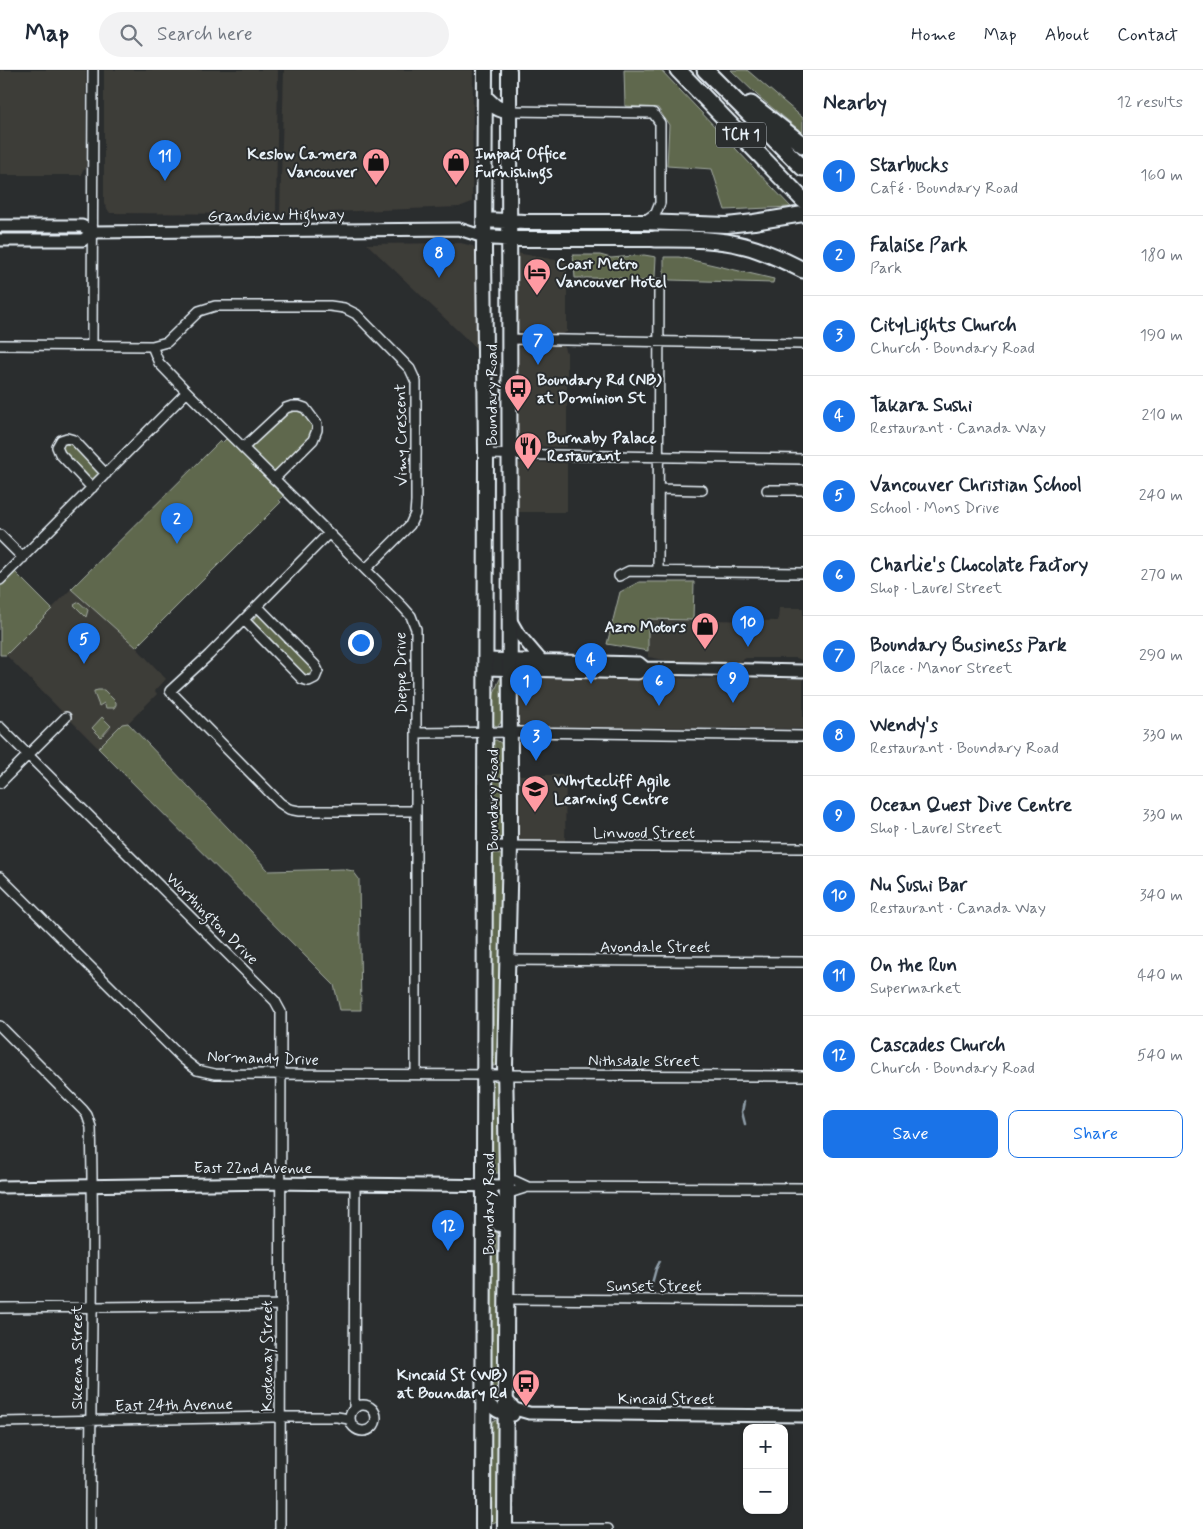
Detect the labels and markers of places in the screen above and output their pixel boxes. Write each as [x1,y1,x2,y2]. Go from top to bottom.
pin: 11 [149,140,181,181]
place label: Keslow Camera Vancouver [247,144,357,183]
place label: Impact Office Furnishings [475,144,567,185]
shop icon: Keslow Camera Vancouver [361,147,391,186]
shop icon: Impact Office Furnishings [441,147,471,186]
pin: 8 [423,237,455,278]
place label: Coast Metro Vancouver Hotel [556,254,667,293]
hotel icon: Coast Metro Vancouver Hotel [522,257,552,296]
pin: 7 [522,324,554,365]
place label: Boundary Rd (NB) at Dominion St [537,370,662,409]
bus stop icon: Boundary Rd (NB) at Dominion St [503,373,533,412]
place label: Burnaby Palace Restaurant [547,428,657,467]
restaurant icon: Burnaby Palace Restaurant [513,431,543,470]
pin: 2 [161,503,193,544]
pin: 10 [732,606,764,647]
shop icon: Azro Motors [690,611,720,650]
place label: Azro Motors [605,617,687,638]
pin: 5 [68,623,100,664]
pin: 4 [575,643,607,684]
pin: 9 [717,662,749,703]
pin: 1 [510,665,542,706]
pin: 6 [643,665,675,706]
pin: 3 [520,720,552,761]
place label: Whytecliff Agile Learning Centre [553,771,671,812]
school or university icon: Whytecliff Agile Learning Centre [520,774,550,813]
pin: 12 [432,1210,464,1251]
place label: Kincaid St (WB) at Boundary Rd [397,1365,507,1404]
bus stop icon: Kincaid St (WB) at Boundary Rd [511,1368,541,1407]

